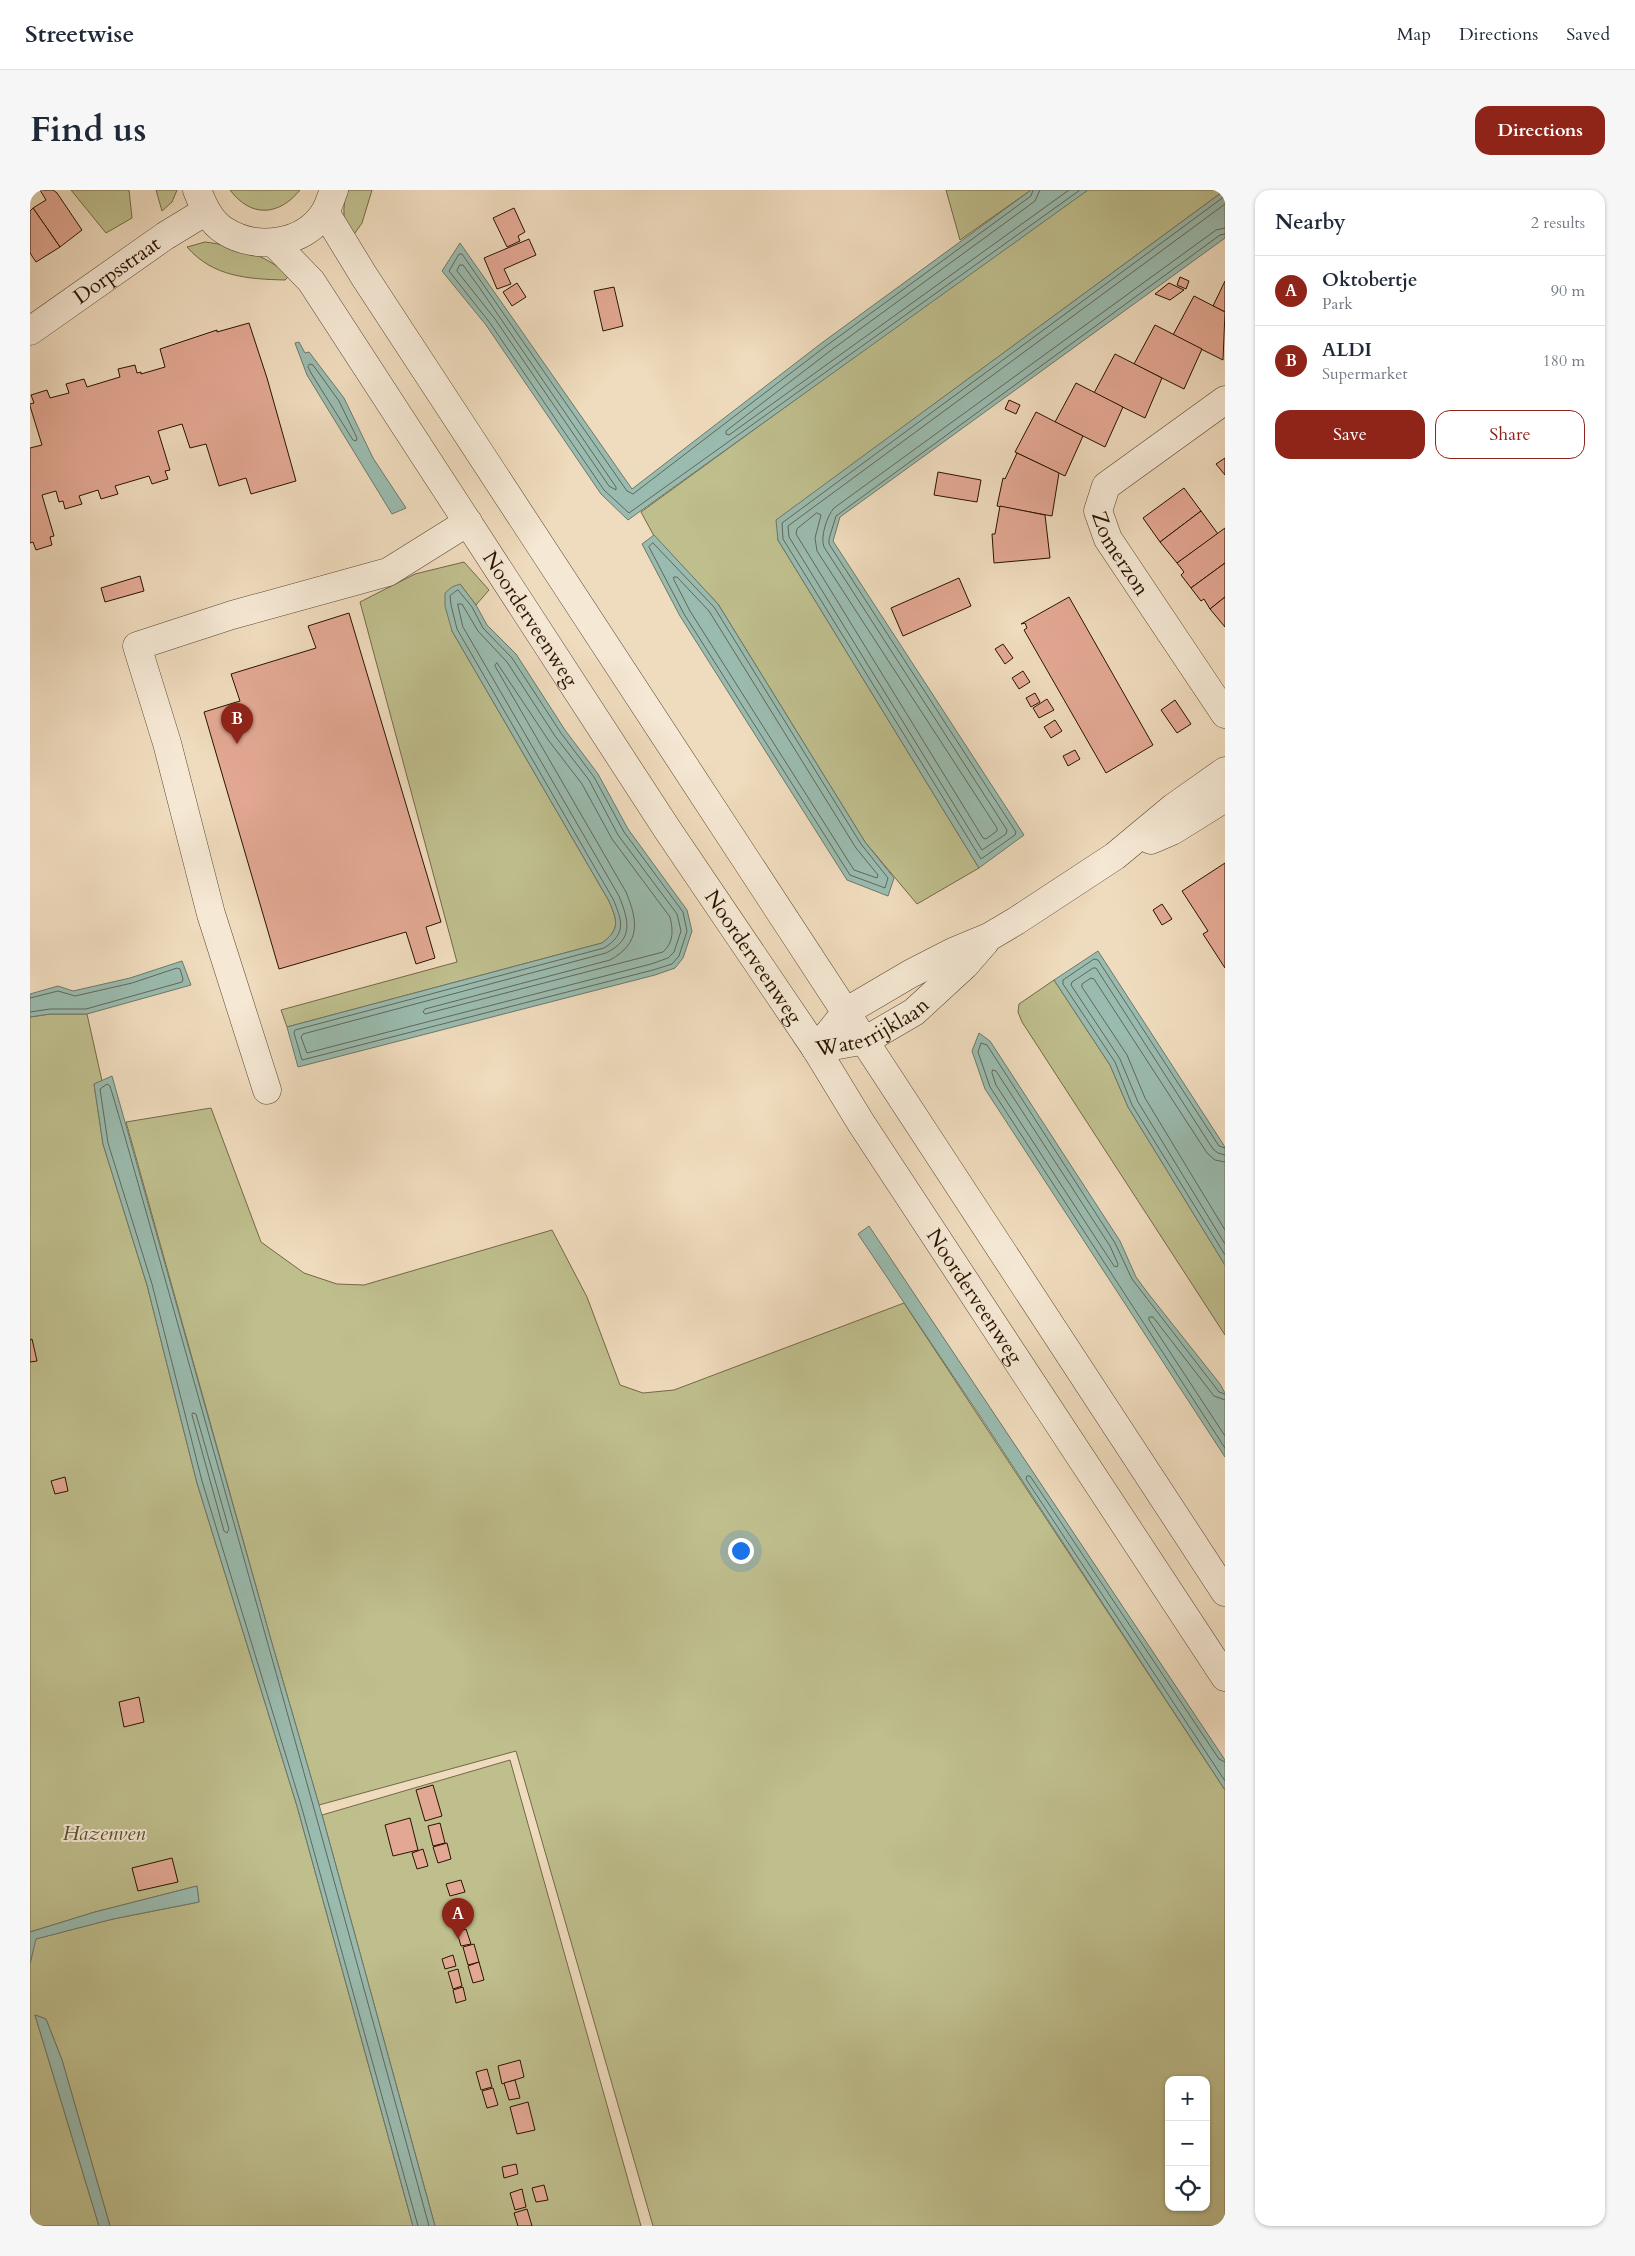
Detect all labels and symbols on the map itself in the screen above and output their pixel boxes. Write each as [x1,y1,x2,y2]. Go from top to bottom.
street label: Dorpsstraat [68,229,167,311]
street label: Zomerzon [1084,507,1156,602]
street label: Noorderveenweg [475,546,585,693]
pin: B [221,703,253,744]
street label: Noorderveenweg [697,884,809,1030]
street label: Waterrijklaan [812,991,936,1064]
street label: Noorderveenweg [919,1223,1030,1370]
your location [728,1538,754,1564]
park label: Hazenven [62,1819,146,1848]
pin: A [442,1898,474,1939]

